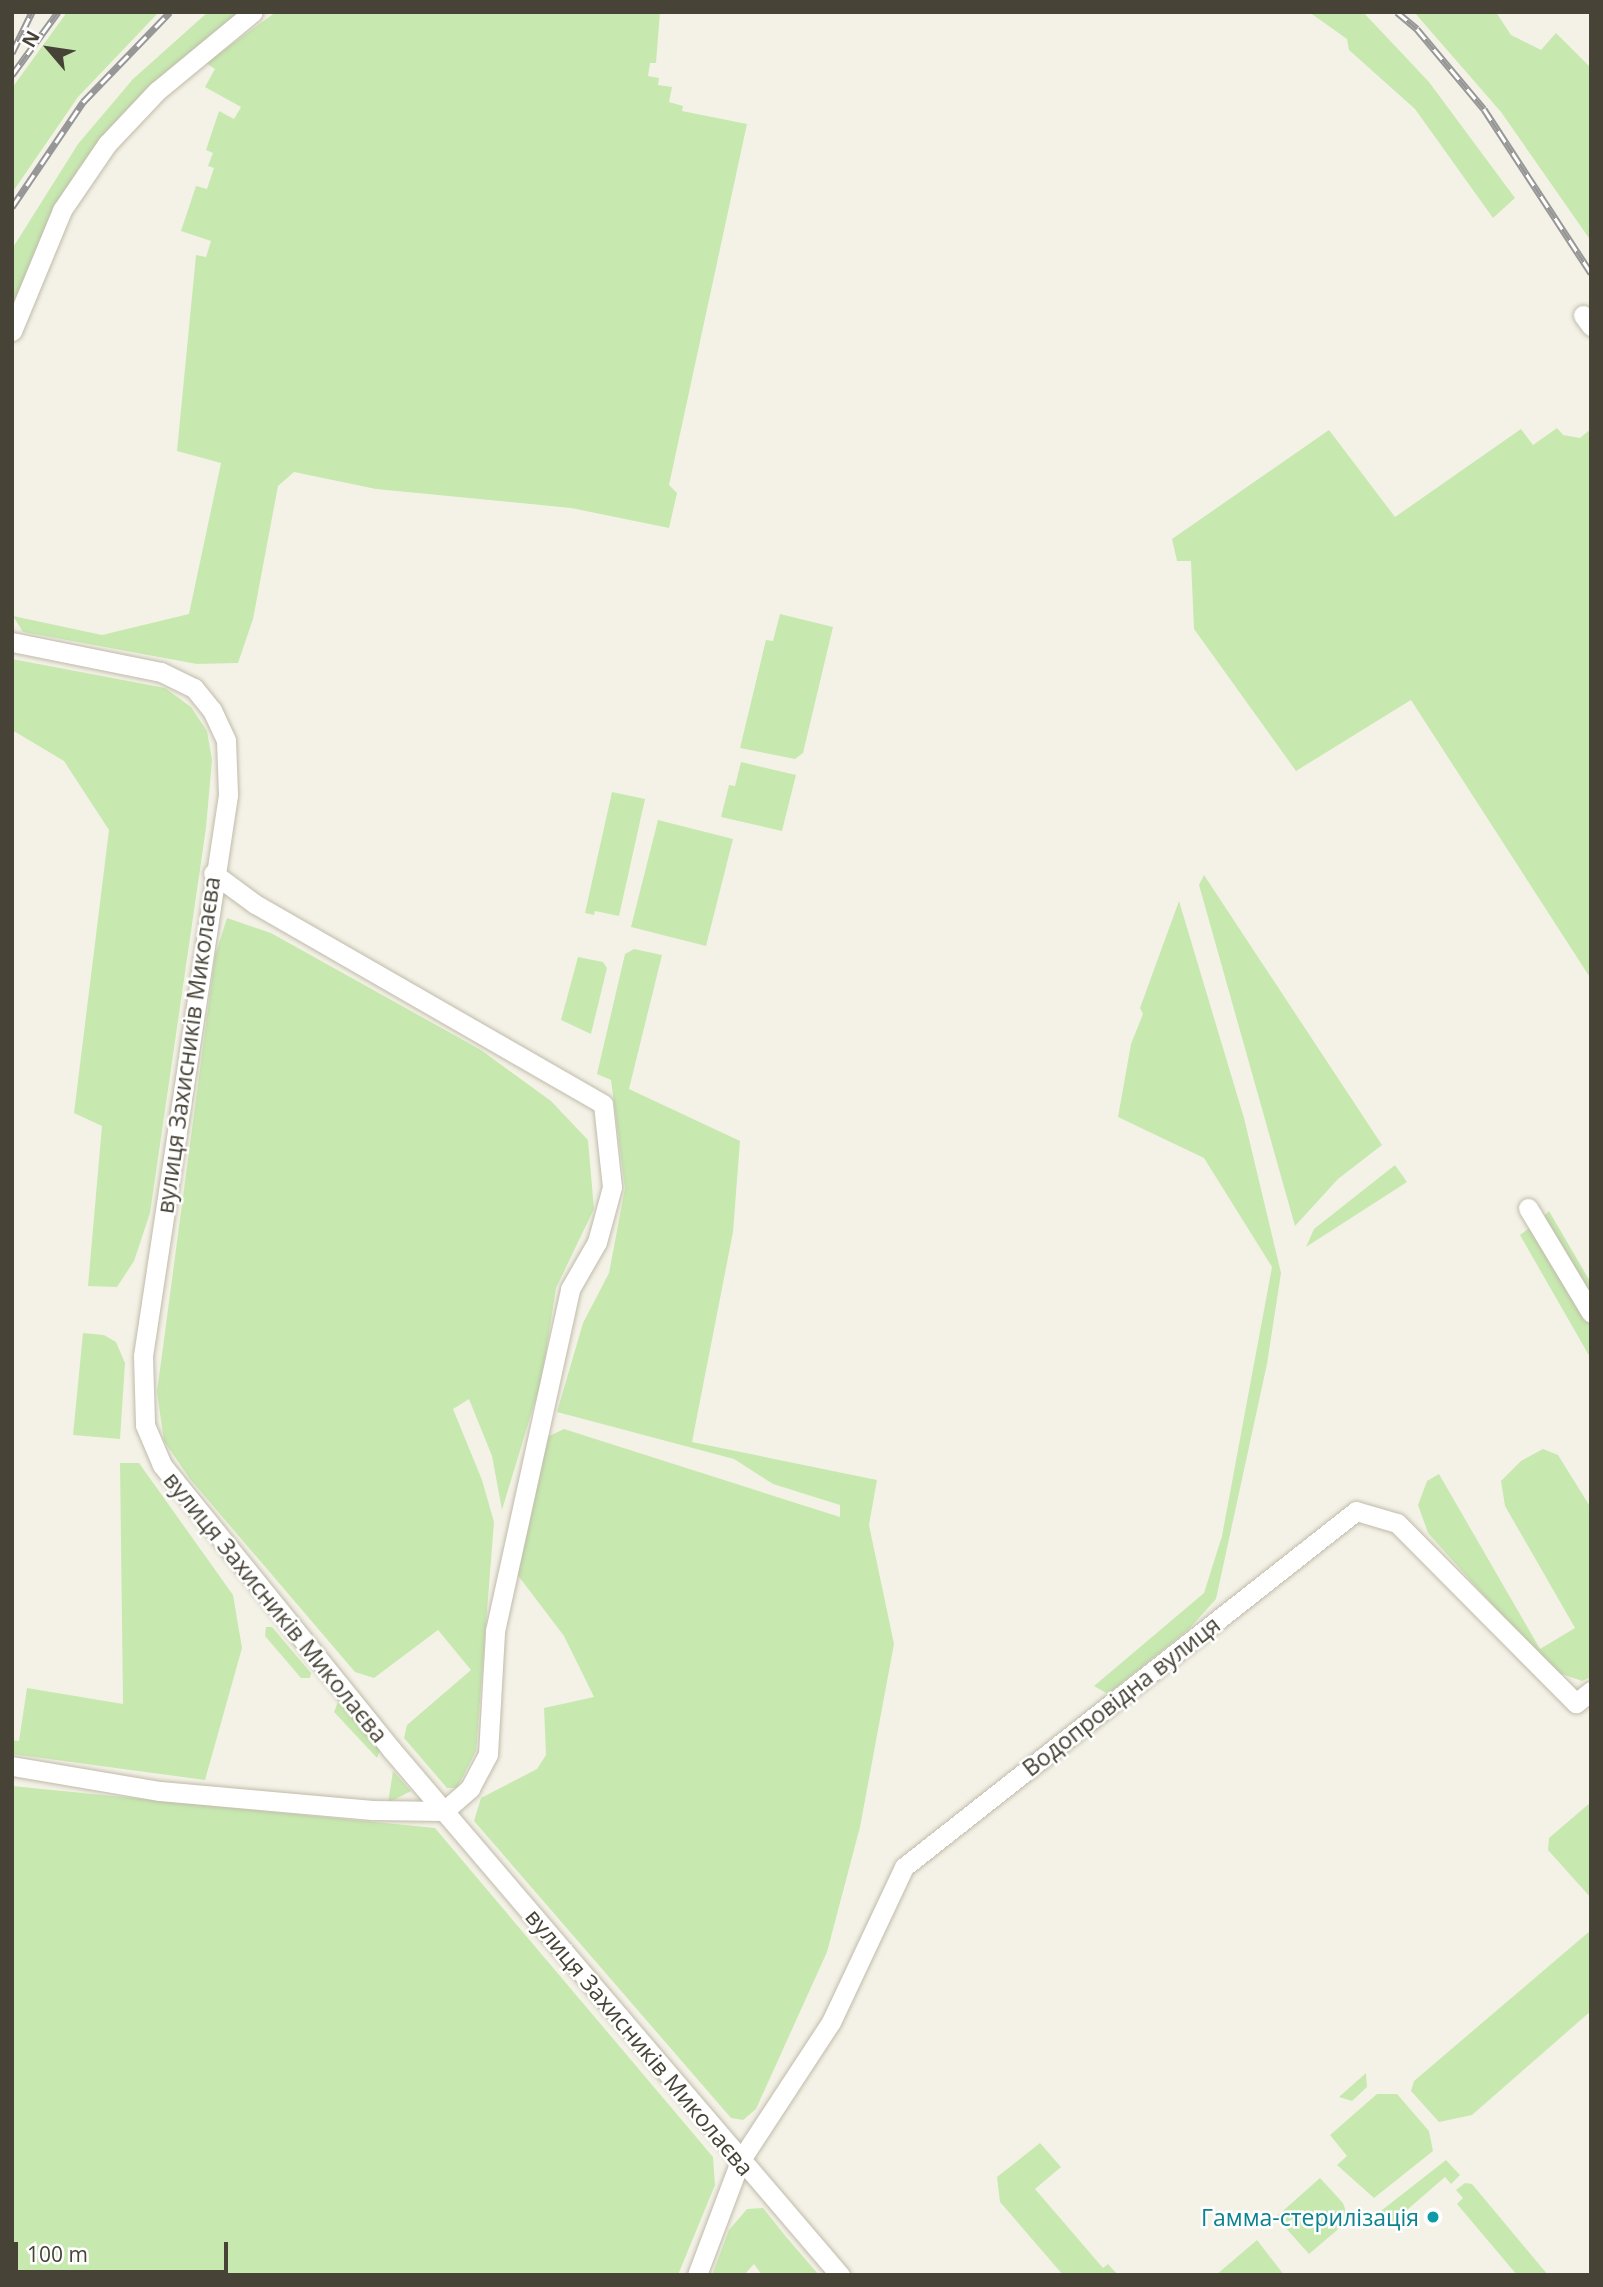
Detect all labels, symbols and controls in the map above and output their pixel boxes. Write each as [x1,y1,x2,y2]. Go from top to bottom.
north arrow [14,14,84,84]
text: N [16,26,46,52]
street label: вулиця Захисників Миколаєва [151,875,225,1215]
street label: вулиця Захисників Миколаєва [158,1466,394,1748]
street label: Водопровідна вулиця [1017,1610,1225,1782]
street label: вулиця Захисників Миколаєва [520,1903,760,2181]
place label: Гамма-стерилізація [1201,2203,1419,2231]
marker: Гамма-стерилізація [1425,2209,1441,2225]
scale bar [18,2228,231,2272]
text: 100 m [27,2240,88,2268]

